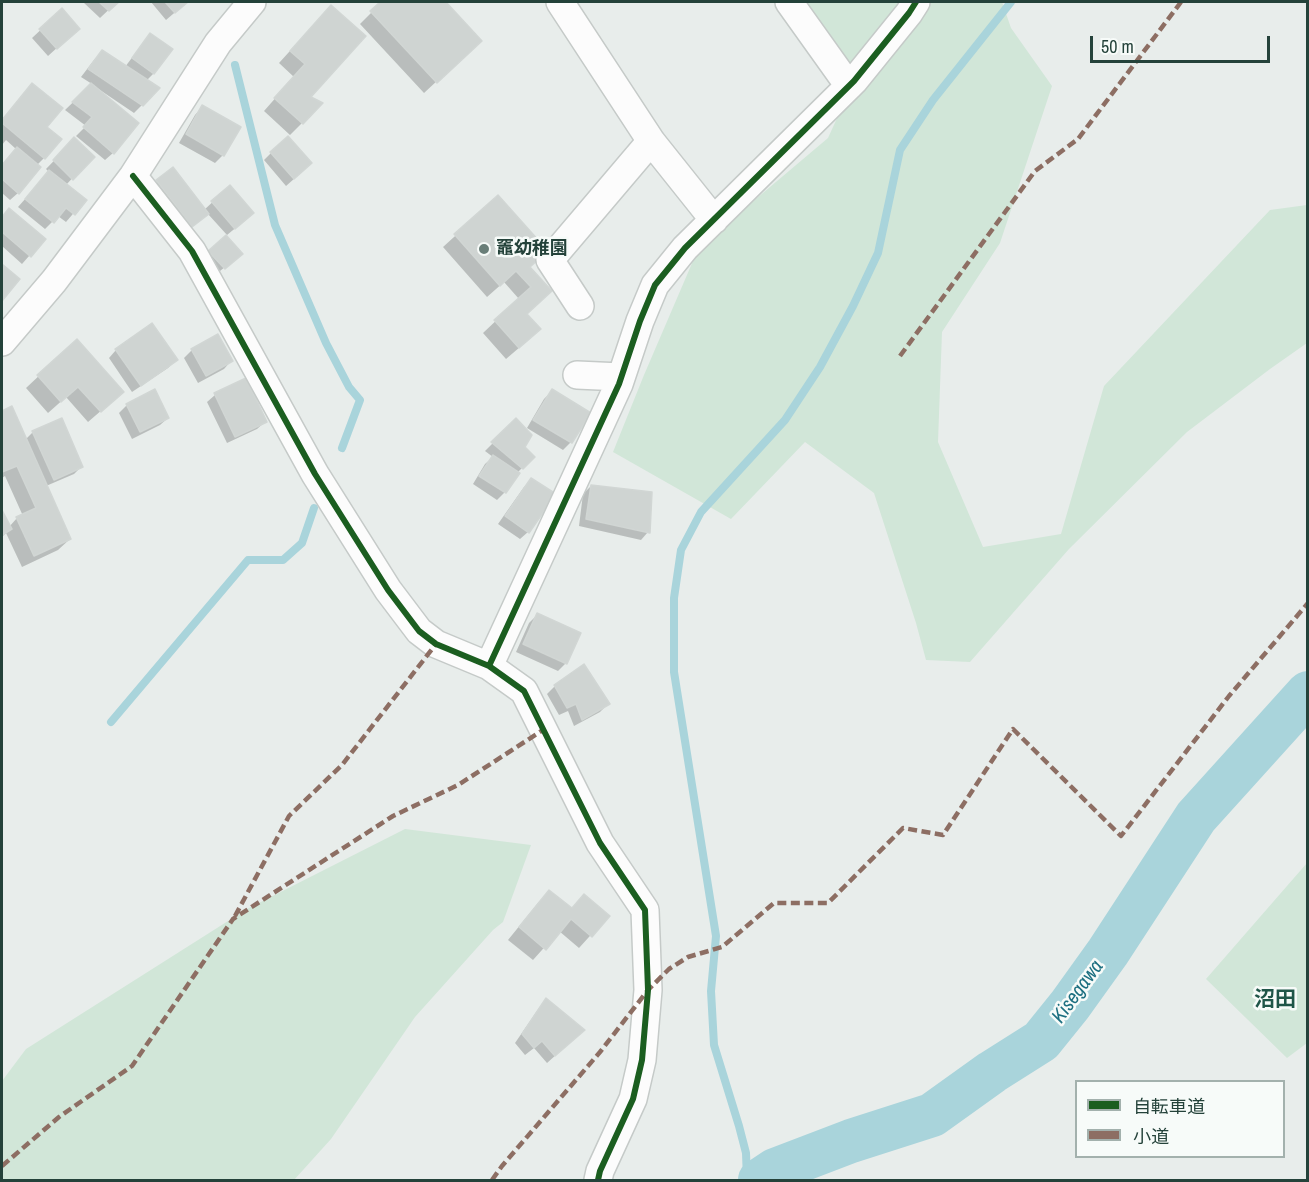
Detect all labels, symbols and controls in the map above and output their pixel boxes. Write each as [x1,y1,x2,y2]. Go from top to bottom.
scale bar [1093,24,1273,62]
text: 50 m [1101,34,1134,59]
place label: 竈幼稚園 [496,238,568,260]
marker: 竈幼稚園 [477,242,491,256]
water label: Kisegawa [1047,956,1109,1028]
district label: 沼田 [1254,987,1296,1013]
legend [1075,1080,1285,1158]
text: 自転車道 [1133,1094,1205,1119]
text: 小道 [1133,1124,1169,1149]

